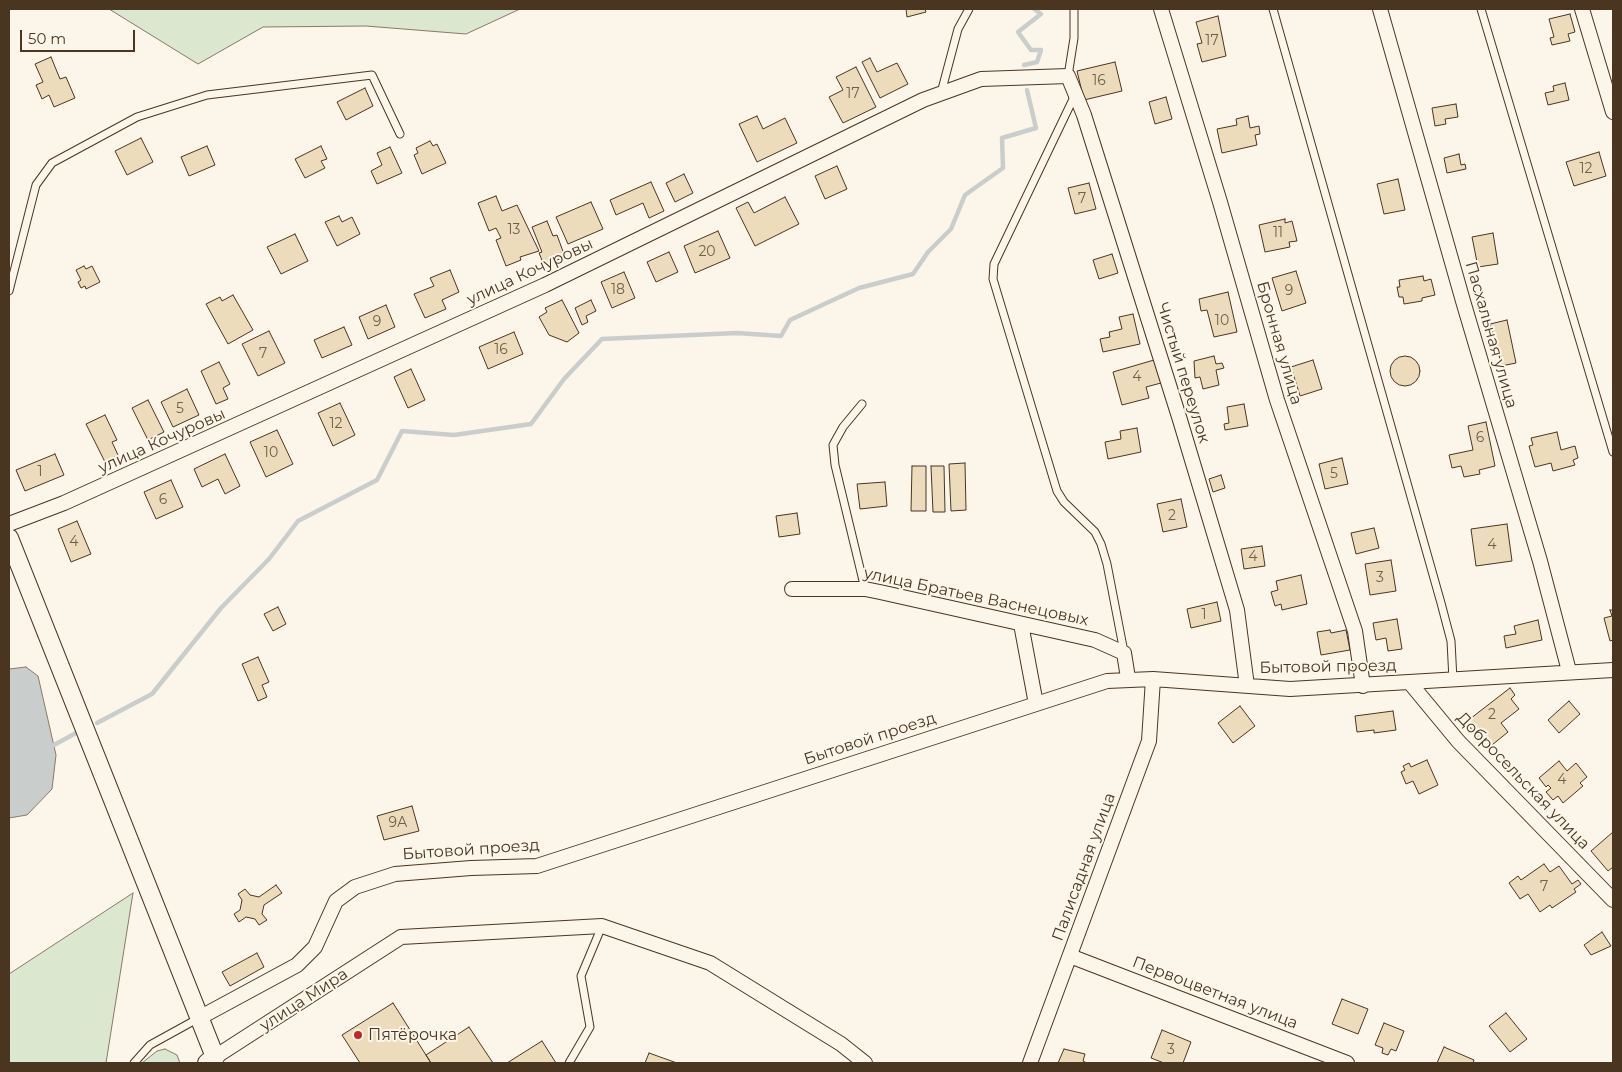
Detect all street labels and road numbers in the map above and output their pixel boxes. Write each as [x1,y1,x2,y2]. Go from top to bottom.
street label: улица Кочуровы [464,234,596,310]
street label: Пасхальная улица [1461,259,1521,411]
street label: Бронная улица [1252,279,1306,407]
street label: Чистый переулок [1152,300,1214,446]
street label: улица Кочуровы [96,404,228,478]
street label: улица Братьев Васнецовых [862,564,1090,630]
street label: Бытовой проезд [1259,656,1397,678]
street label: Добросельская улица [1452,708,1594,854]
street label: Бытовой проезд [802,709,938,769]
street label: Палисадная улица [1048,790,1120,944]
street label: Бытовой проезд [402,836,540,864]
street label: Первоцветная улица [1130,953,1300,1033]
street label: улица Мира [256,964,352,1036]

